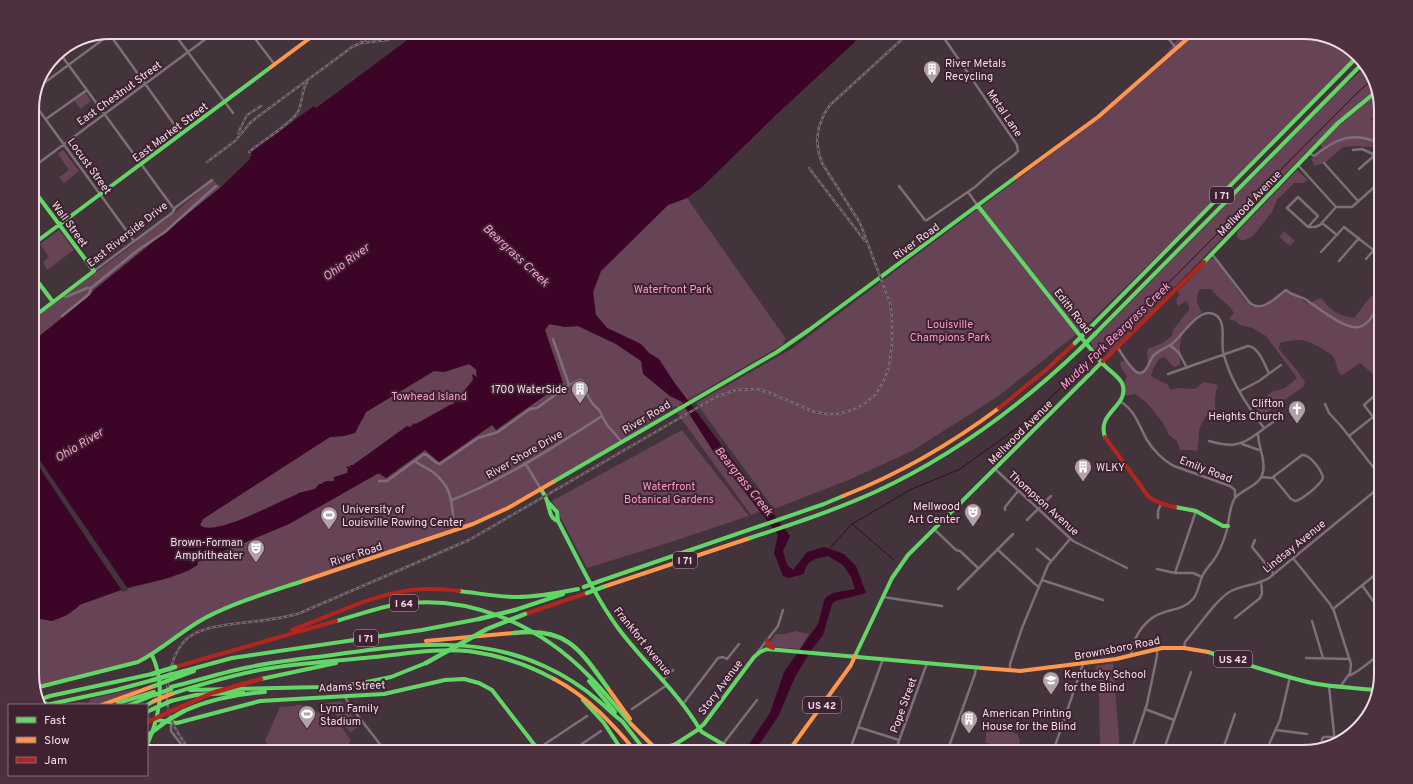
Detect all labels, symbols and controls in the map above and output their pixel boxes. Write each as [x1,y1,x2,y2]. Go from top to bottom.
place label: River Metals Recycling [945,57,1006,84]
street label: East Chestnut Street [74,58,165,129]
building icon: River Metals Recycling [922,59,942,84]
street label: Metal Lane [983,87,1025,140]
street label: East Market Street [130,100,211,166]
street label: Locust Street [64,136,114,197]
street label: Mellwood Avenue [1215,168,1285,240]
road number: I 71 [1210,187,1234,203]
street label: Wall Street [48,199,91,250]
street label: East Riverside Drive [84,199,171,271]
street label: River Road [891,220,943,263]
water label: Beargrass Creek [479,221,553,291]
water label: Ohio River [320,240,374,285]
water label: Muddy Fork Beargrass Creek [1057,279,1175,394]
park label: Waterfront Park [634,283,712,297]
street label: Edith Road [1050,286,1094,337]
park label: Louisville Champions Park [910,318,990,345]
building icon: 1700 WaterSide [570,379,590,404]
place label: 1700 WaterSide [491,383,567,397]
park label: Towhead Island [391,390,467,404]
street label: Mellwood Avenue [985,397,1056,468]
place label: Clifton Heights Church [1208,397,1284,424]
street label: River Road [620,398,673,438]
church icon: Clifton Heights Church [1287,399,1307,424]
water label: Ohio River [52,424,108,467]
street label: River Shore Drive [484,427,565,482]
water label: Beargrass Creek [710,444,777,520]
street label: Emily Road [1177,453,1234,486]
building icon: WLKY [1073,457,1093,482]
place label: WLKY [1096,461,1125,475]
street label: Thompson Avenue [1005,468,1082,539]
park label: Waterfront Botanical Gardens [624,480,714,507]
place label: Mellwood Art Center [908,500,961,527]
theatre icon: Mellwood Art Center [963,502,983,527]
place label: University of Louisville Rowing Center [342,503,464,530]
sports icon: University of Louisville Rowing Center [319,505,339,530]
street label: Lindsay Avenue [1260,517,1329,576]
place label: Brown-Forman Amphitheater [170,536,244,563]
theatre icon: Brown-Forman Amphitheater [246,538,266,563]
street label: River Road [328,540,384,570]
road number: I 71 [673,552,697,568]
road number: I 64 [390,595,418,611]
street label: Frankfort Avenue [610,604,674,679]
road number: I 71 [354,630,378,646]
street label: Brownsboro Road [1073,634,1161,664]
road number: US 42 [1214,651,1252,667]
street label: Story Avenue [695,657,746,718]
place label: Kentucky School for the Blind [1064,668,1146,695]
school or university icon: Kentucky School for the Blind [1041,670,1061,695]
street label: Pope Street [887,676,920,735]
street label: Adams Street [318,678,386,696]
road number: US 42 [803,697,841,713]
place label: Lynn Family Stadium [320,702,379,729]
legend [8,704,148,776]
sports icon: Lynn Family Stadium [297,704,317,729]
place label: American Printing House for the Blind [982,707,1076,734]
building icon: American Printing House for the Blind [959,709,979,734]
text: Fast [44,713,66,729]
text: Slow [44,733,70,749]
text: Jam [44,753,67,769]

